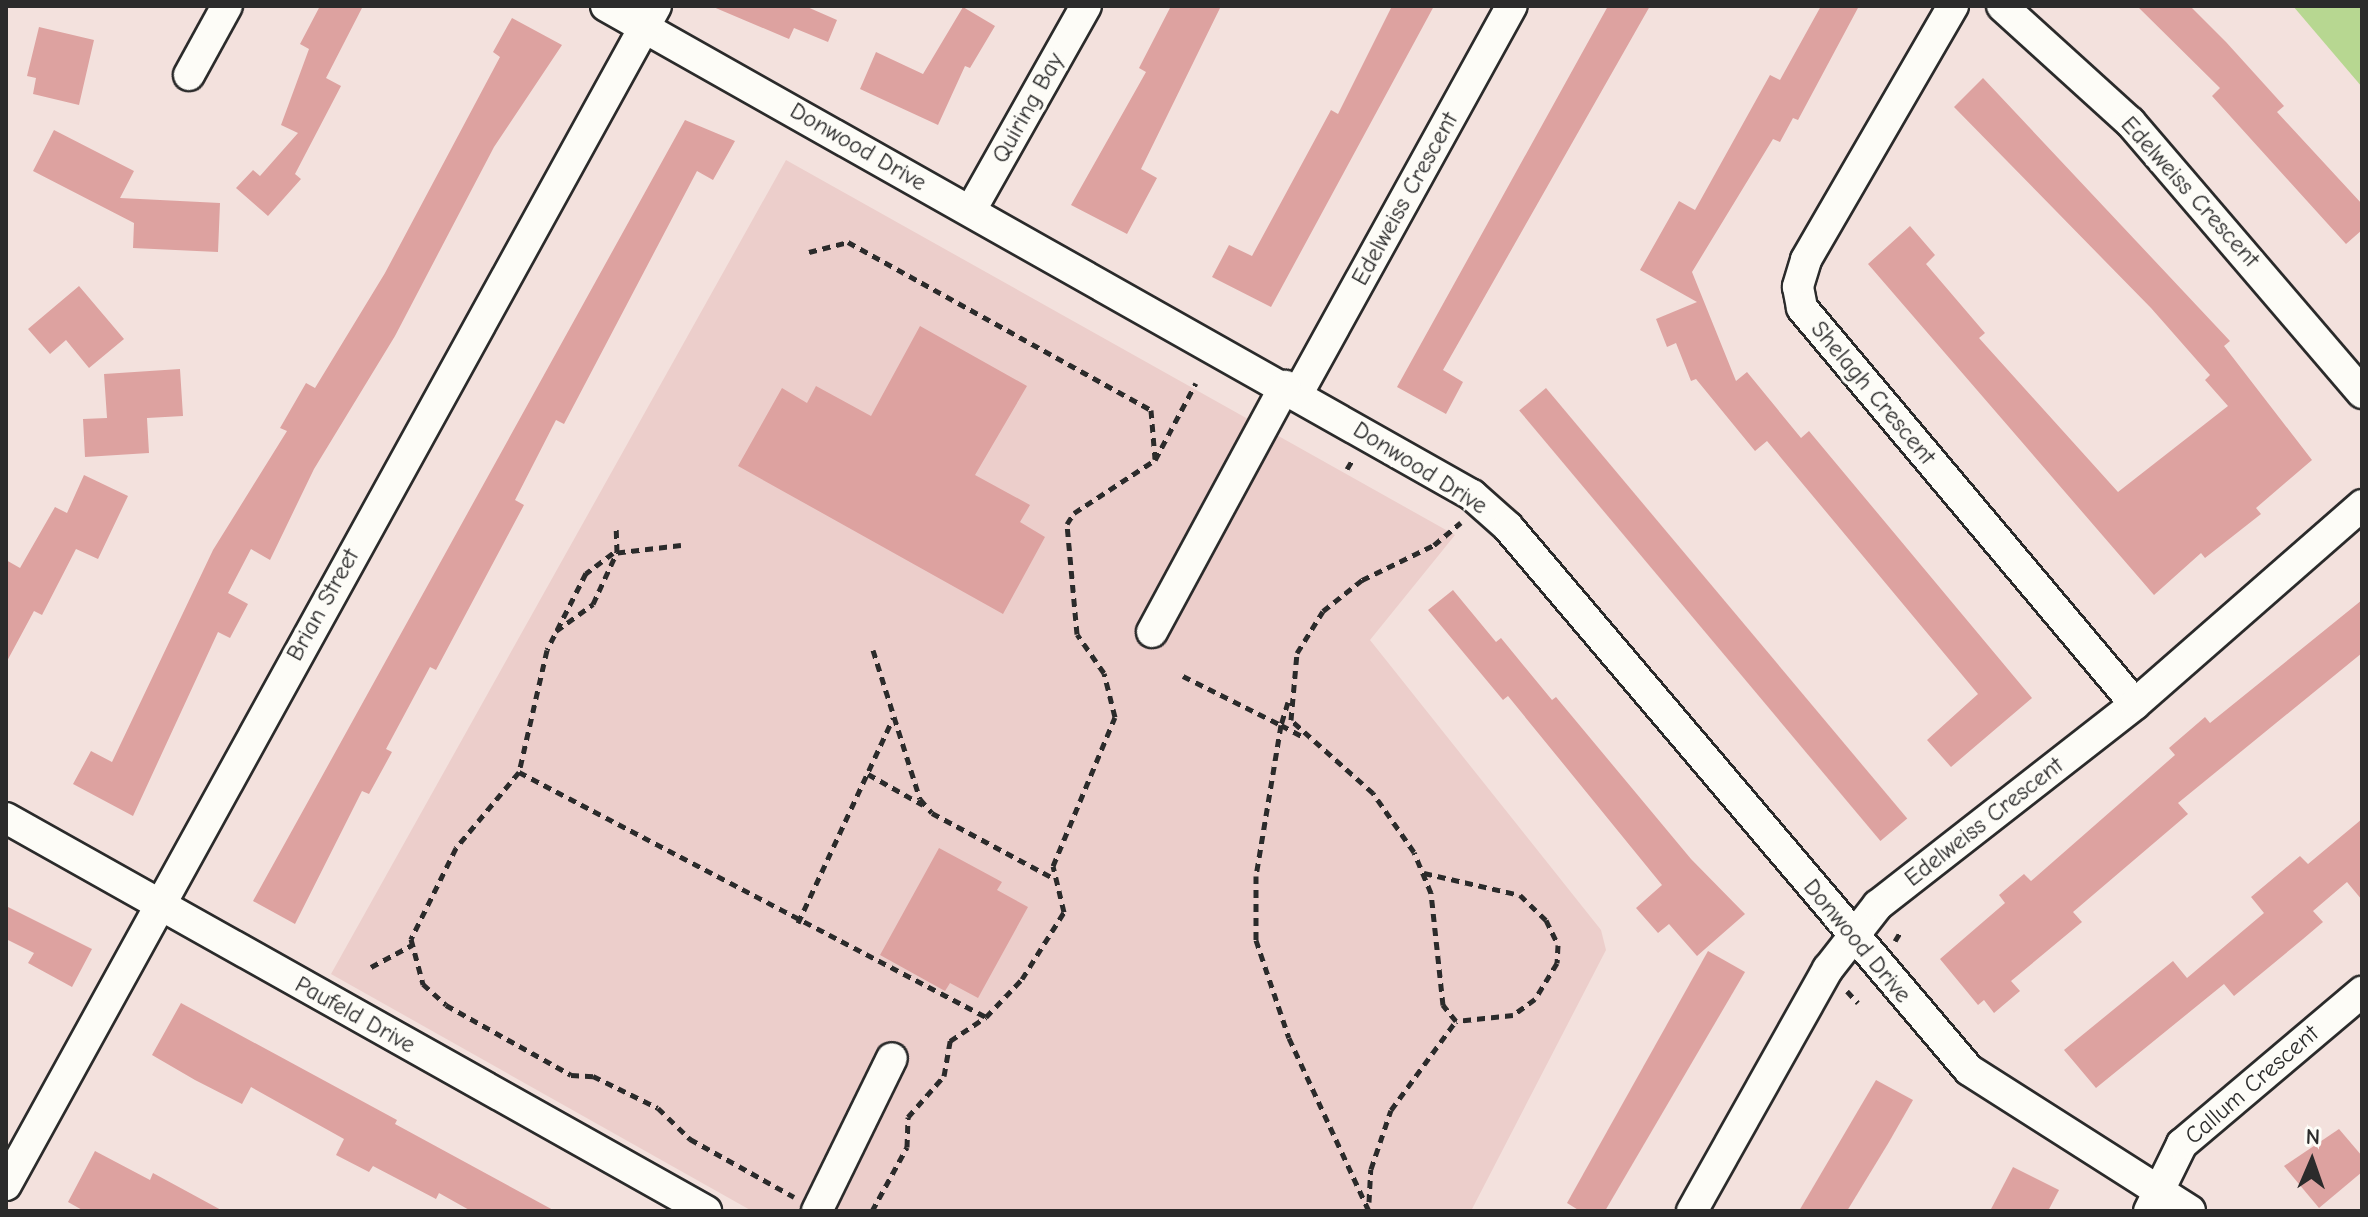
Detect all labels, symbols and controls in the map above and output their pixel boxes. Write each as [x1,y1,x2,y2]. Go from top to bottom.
street label: Quiring Bay [986,48,1070,168]
street label: Donwood Drive [785,96,931,198]
street label: Edelweiss Crescent [1346,107,1464,291]
street label: Edelweiss Crescent [2115,111,2265,273]
street label: Shelagh Crescent [1804,315,1942,471]
street label: Donwood Drive [1348,415,1492,521]
street label: Brian Street [280,544,366,666]
street label: Edelweiss Crescent [1899,751,2069,893]
street label: Donwood Drive [1797,873,1917,1009]
street label: Paufeld Drive [290,970,420,1060]
street label: Callum Crescent [2179,1019,2325,1151]
north arrow [2272,1121,2352,1201]
text: N [2305,1124,2320,1150]

